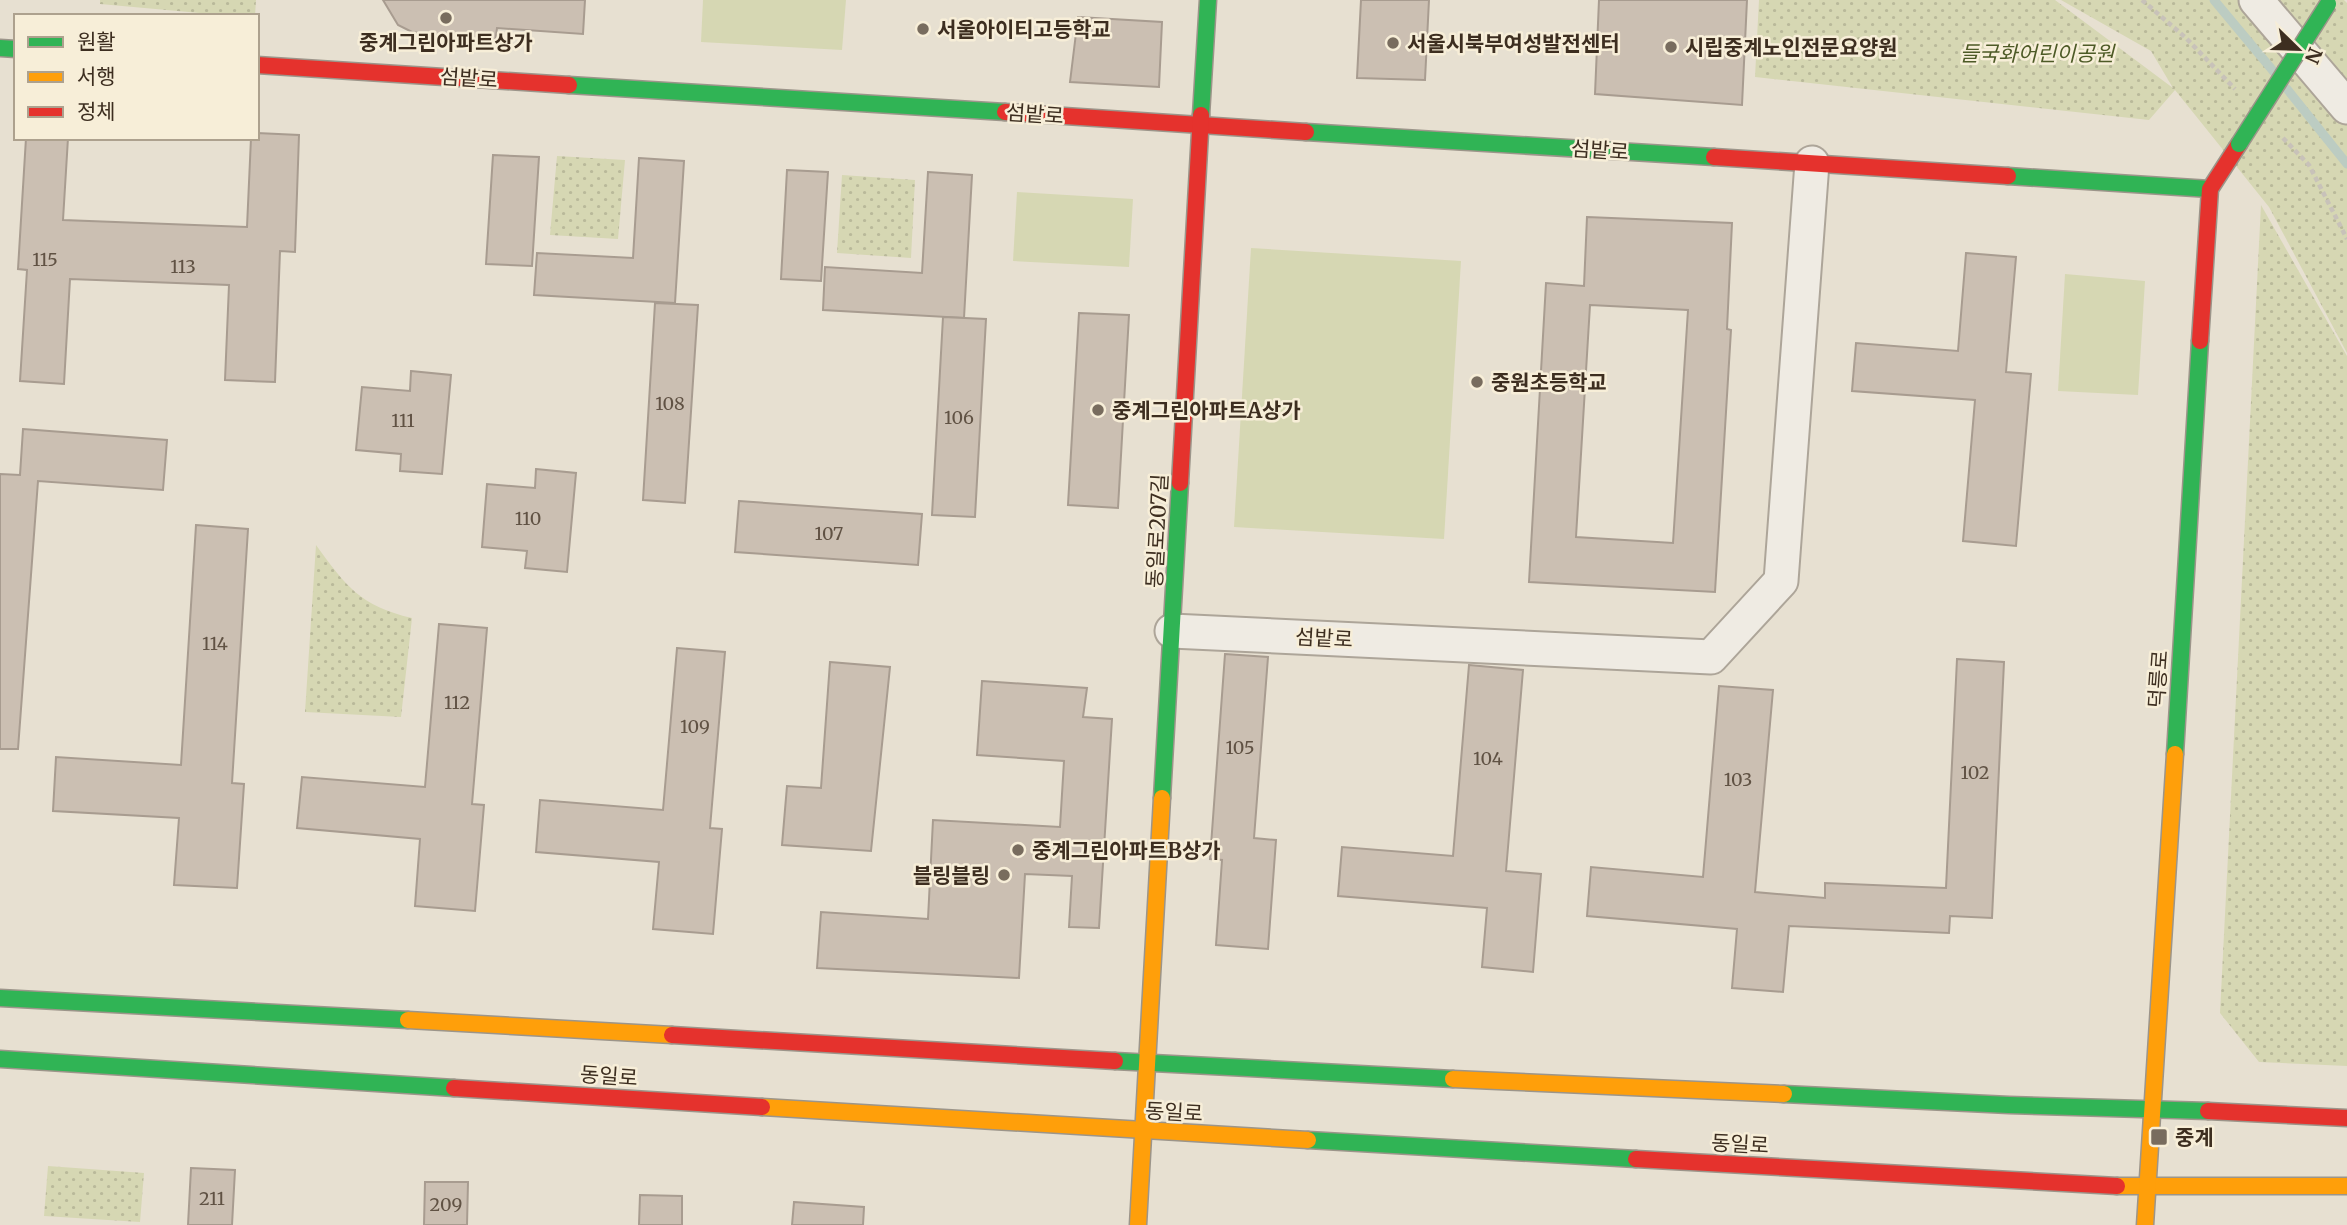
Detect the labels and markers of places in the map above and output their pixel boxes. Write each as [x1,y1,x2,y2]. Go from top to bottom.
marker: 중계그린아파트상가 [438,10,454,26]
place label: 서울아이티고등학교 [937,16,1111,43]
marker: 서울아이티고등학교 [915,21,931,37]
place label: 중계그린아파트상가 [359,29,533,56]
place label: 서울시북부여성발전센터 [1407,30,1620,57]
place label: 시립중계노인전문요양원 [1685,34,1898,61]
marker: 서울시북부여성발전센터 [1385,35,1401,51]
marker: 시립중계노인전문요양원 [1663,39,1679,55]
place label: 중원초등학교 [1491,369,1607,396]
marker: 중원초등학교 [1469,374,1485,390]
place label: 중계그린아파트A상가 [1112,397,1301,424]
marker: 중계그린아파트A상가 [1090,402,1106,418]
place label: 중계그린아파트B상가 [1032,837,1221,864]
marker: 중계그린아파트B상가 [1010,842,1026,858]
place label: 블링블링 [913,862,990,889]
marker: 블링블링 [996,867,1012,883]
place label: 중계 [2175,1124,2214,1151]
marker: 중계 [2149,1127,2169,1147]

